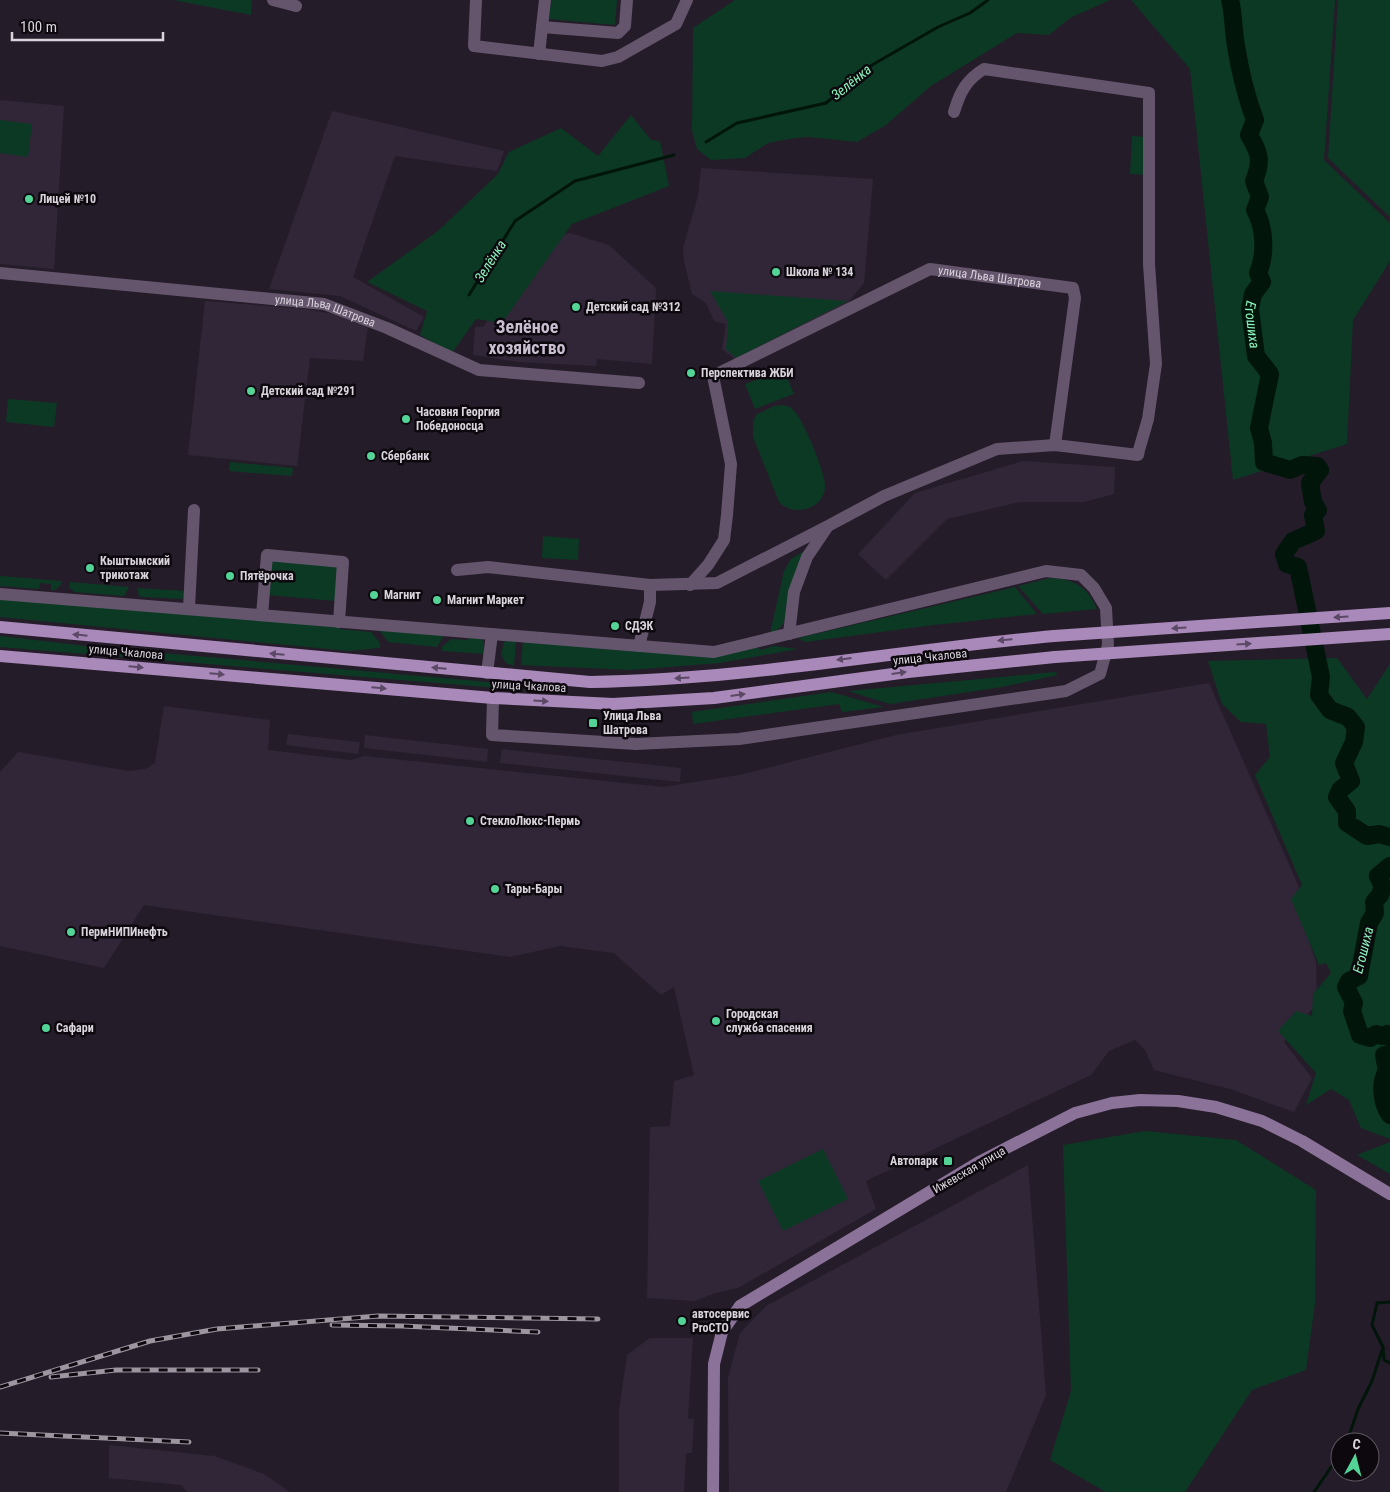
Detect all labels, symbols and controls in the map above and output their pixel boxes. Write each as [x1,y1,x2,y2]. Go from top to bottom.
scale bar [12,10,164,42]
text: 100 m [20,18,57,36]
water label: Зелёнка [828,61,874,103]
place label: Лицей №10 [39,192,96,206]
marker: Лицей №10 [23,193,35,205]
water label: Зелёнка [471,237,509,285]
street label: улица Льва Шатрова [937,263,1042,291]
place label: Школа № 134 [786,265,853,279]
marker: Школа № 134 [770,266,782,278]
street label: улица Льва Шатрова [274,292,378,330]
place label: Детский сад №312 [586,300,680,314]
water label: Егошиха [1242,300,1263,349]
marker: Детский сад №312 [570,301,582,313]
district label: Зелёное хозяйство [488,316,566,358]
place label: Перспектива ЖБИ [701,366,794,380]
marker: Перспектива ЖБИ [685,367,697,379]
place label: Детский сад №291 [261,384,355,398]
marker: Детский сад №291 [245,385,257,397]
place label: Часовня Георгия Победоносца [416,405,500,433]
marker: Часовня Георгия Победоносца [400,413,412,425]
place label: Сбербанк [381,449,429,463]
marker: Сбербанк [365,450,377,462]
place label: Кыштымский трикотаж [100,554,170,582]
marker: Кыштымский трикотаж [84,562,96,574]
place label: Пятёрочка [240,569,294,583]
marker: Пятёрочка [224,570,236,582]
place label: Магнит [384,588,421,602]
marker: Магнит [368,589,380,601]
place label: Магнит Маркет [447,593,525,607]
marker: Магнит Маркет [431,594,443,606]
one-way arrow [1333,613,1349,621]
place label: СДЭК [625,619,654,633]
marker: СДЭК [609,620,621,632]
one-way arrow [1171,624,1187,632]
one-way arrow [72,631,88,639]
one-way arrow [997,637,1013,645]
one-way arrow [1236,640,1252,648]
street label: улица Чкалова [88,642,164,662]
street label: улица Чкалова [892,646,968,668]
one-way arrow [269,650,285,658]
one-way arrow [836,655,852,663]
one-way arrow [128,663,144,671]
one-way arrow [431,664,447,672]
one-way arrow [892,669,908,677]
one-way arrow [210,670,226,678]
one-way arrow [674,674,690,682]
street label: улица Чкалова [491,677,567,695]
one-way arrow [371,684,387,692]
one-way arrow [731,691,747,699]
one-way arrow [534,697,550,705]
place label: Улица Льва Шатрова [603,709,661,737]
marker: Улица Льва Шатрова [587,717,599,729]
place label: СтеклоЛюкс-Пермь [480,814,580,828]
marker: СтеклоЛюкс-Пермь [464,815,476,827]
place label: Тары-Бары [505,882,562,896]
marker: Тары-Бары [489,883,501,895]
place label: ПермНИПИнефть [81,925,168,939]
water label: Егошиха [1350,925,1376,975]
marker: ПермНИПИнефть [65,926,77,938]
place label: Городская служба спасения [726,1007,813,1035]
marker: Городская служба спасения [710,1015,722,1027]
place label: Сафари [56,1021,94,1035]
marker: Сафари [40,1022,52,1034]
street label: Ижевская улица [930,1143,1008,1196]
place label: Автопарк [890,1154,938,1168]
marker: Автопарк [942,1155,954,1167]
place label: автосервис ProСТО [692,1307,750,1335]
marker: автосервис ProСТО [676,1315,688,1327]
north arrow [1330,1432,1380,1482]
text: С [1352,1436,1362,1453]

